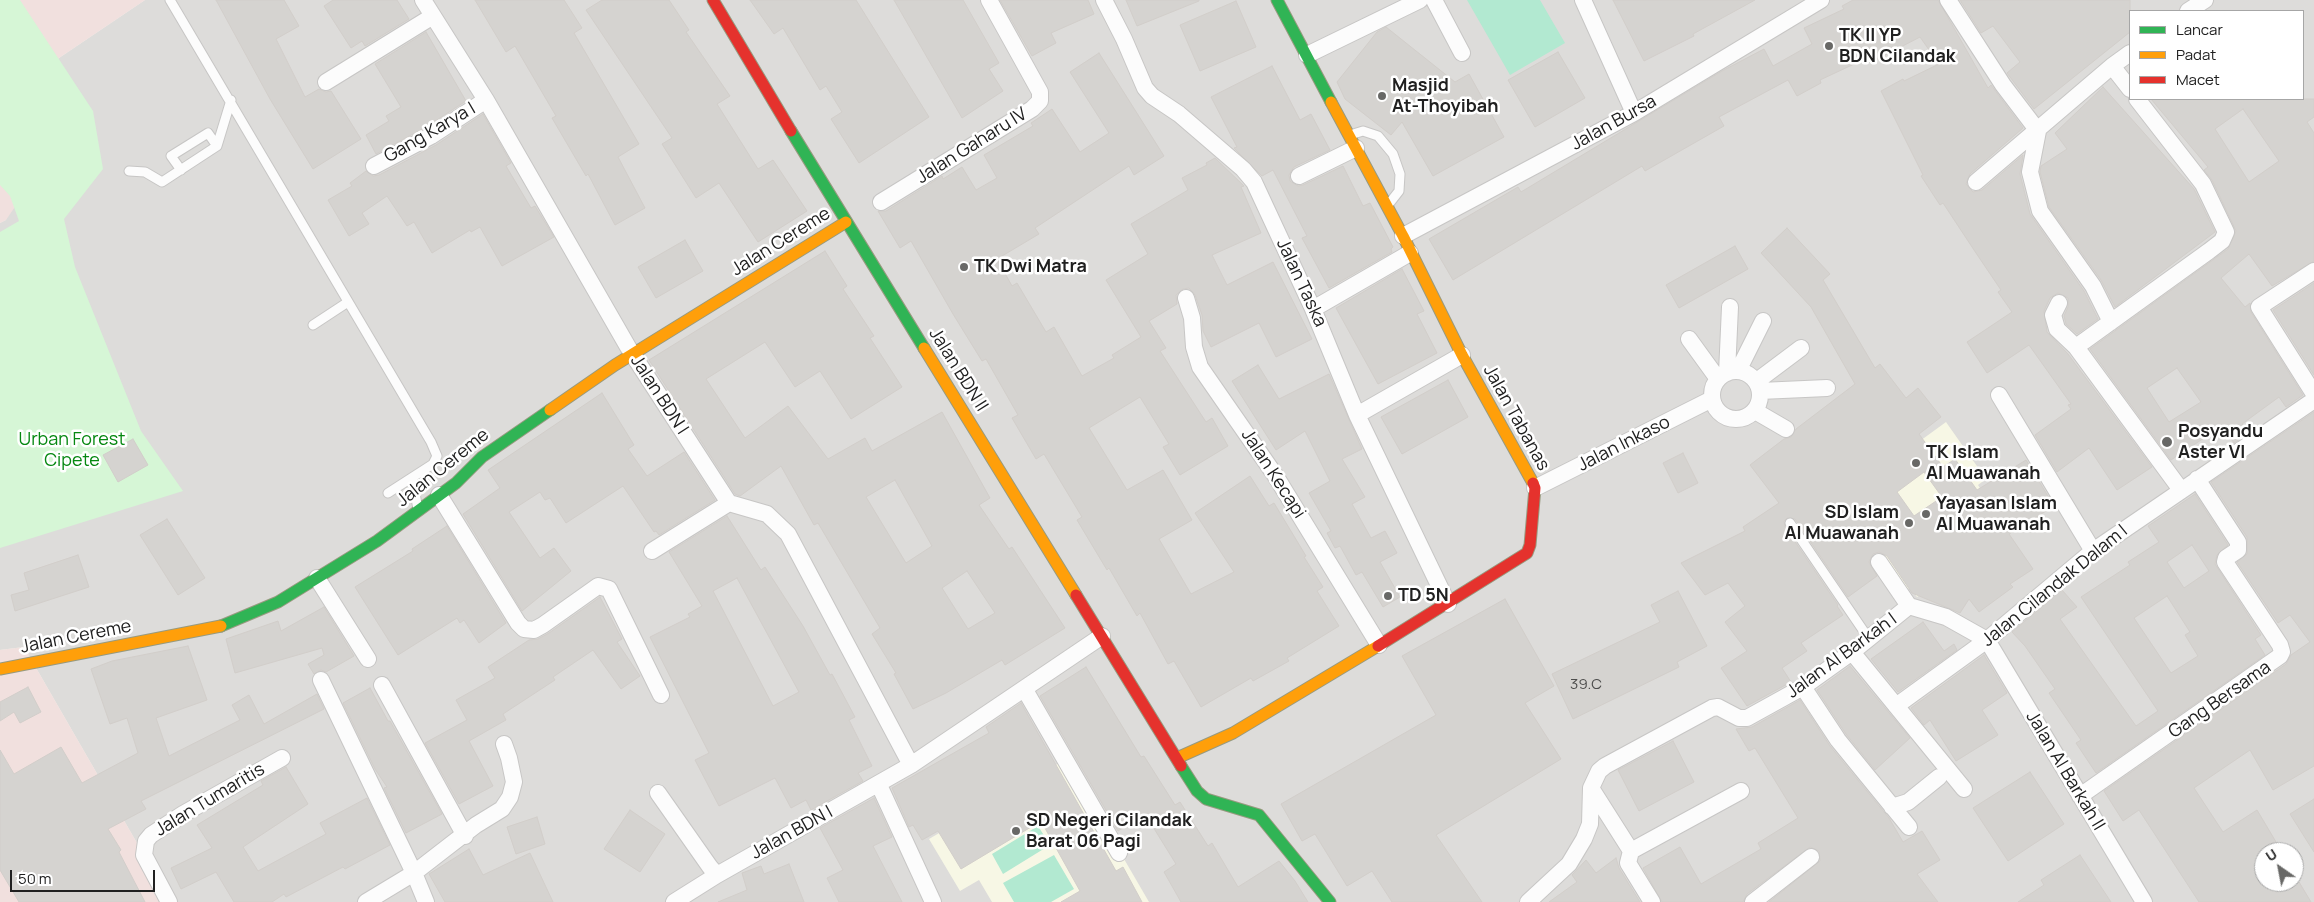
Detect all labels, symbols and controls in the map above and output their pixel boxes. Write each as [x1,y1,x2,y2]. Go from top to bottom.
legend [2129,10,2304,100]
text: Lancar [2176,19,2223,40]
place label: TK II YP BDN Cilandak [1839,25,1956,68]
marker: TK II YP BDN Cilandak [1823,40,1835,52]
text: Padat [2176,44,2216,65]
text: Macet [2176,69,2220,90]
place label: Masjid At-Thoyibah [1392,75,1498,118]
marker: Masjid At-Thoyibah [1376,90,1388,102]
street label: Jalan Bursa [1568,91,1660,155]
street label: Gang Karya I [381,98,479,168]
street label: Jalan Gaharu IV [913,103,1031,189]
street label: Jalan Cereme [728,203,834,281]
street label: Jalan Taska [1271,236,1331,330]
place label: TK Dwi Matra [974,256,1087,278]
marker: TK Dwi Matra [958,261,970,273]
street label: Jalan BDN II [924,324,992,416]
street label: Jalan BDN I [625,351,693,439]
street label: Jalan Tabanas [1478,362,1554,474]
street label: Jalan Inkaso [1574,412,1674,476]
place label: Posyandu Aster VI [2178,421,2263,464]
street label: Jalan Cereme [392,424,494,512]
street label: Jalan Kecapi [1236,425,1310,523]
park label: Urban Forest Cipete [18,429,126,472]
marker: Posyandu Aster VI [2160,435,2174,449]
place label: TK Islam Al Muawanah [1926,442,2041,484]
marker: TK Islam Al Muawanah [1910,457,1922,469]
place label: Yayasan Islam Al Muawanah [1936,493,2057,536]
place label: SD Islam Al Muawanah [1784,502,1899,544]
marker: Yayasan Islam Al Muawanah [1920,508,1932,520]
marker: SD Islam Al Muawanah [1903,517,1915,529]
street label: Jalan Cilandak Dalam I [1978,521,2132,651]
place label: TD 5N [1398,585,1449,607]
marker: TD 5N [1382,590,1394,602]
street label: Jalan Al Barkah I [1783,609,1901,703]
street label: Jalan Cereme [19,616,133,658]
street label: Gang Bersama [2165,657,2275,743]
house number: 39.C [1570,676,1602,694]
street label: Jalan Al Barkah II [2021,707,2109,835]
street label: Jalan Tumaritis [151,759,269,841]
street label: Jalan BDN I [747,802,837,864]
place label: SD Negeri Cilandak Barat 06 Pagi [1026,810,1192,852]
marker: SD Negeri Cilandak Barat 06 Pagi [1010,825,1022,837]
north arrow [2254,842,2304,892]
text: U [2262,844,2281,866]
scale bar [12,860,158,892]
text: 50 m [18,868,52,889]

